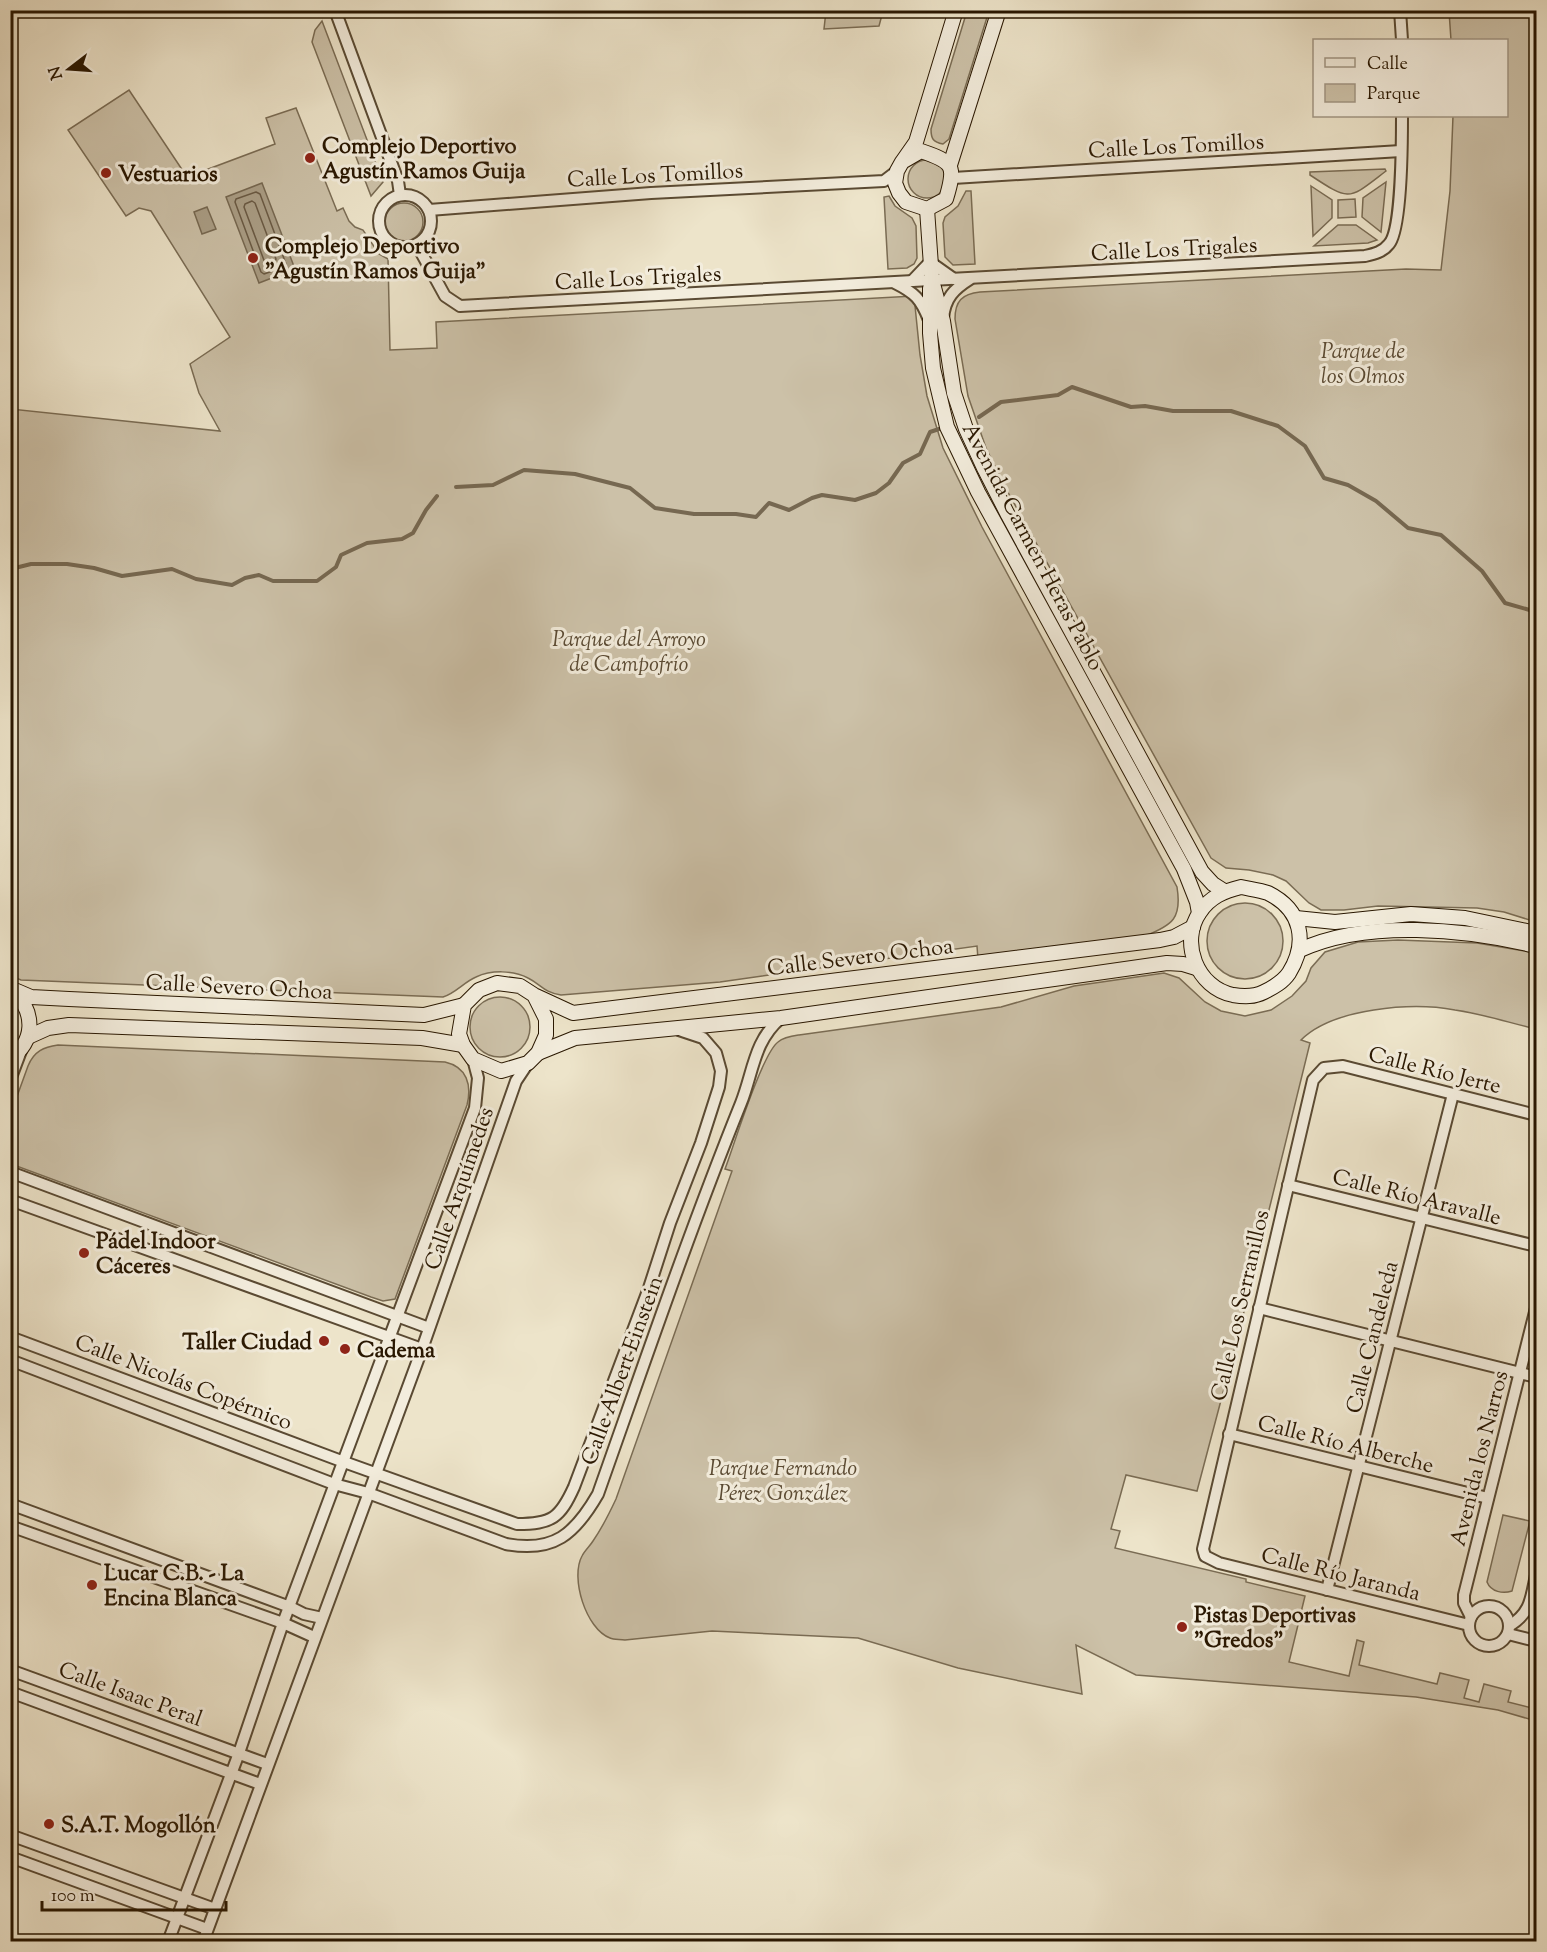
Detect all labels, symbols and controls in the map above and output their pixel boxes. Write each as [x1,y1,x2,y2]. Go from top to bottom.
north arrow [39,39,99,99]
legend [1313,39,1508,117]
text: Calle [1367,52,1408,78]
text: N [44,63,70,82]
text: Parque [1367,82,1420,108]
street label: Calle Los Tomillos [1087,127,1265,169]
place label: Complejo Deportivo Agustín Ramos Guija [322,132,526,189]
marker: Complejo Deportivo Agustín Ramos Guija [303,151,317,165]
street label: Calle Los Tomillos [566,156,744,198]
place label: Vestuarios [118,160,218,192]
marker: Vestuarios [99,166,113,180]
street label: Calle Los Trigales [1090,231,1258,271]
place label: Complejo Deportivo "Agustín Ramos Guija" [265,232,486,289]
marker: Complejo Deportivo "Agustín Ramos Guija" [246,251,260,265]
street label: Calle Los Trigales [554,260,722,300]
park label: Parque de los Olmos [1321,337,1405,394]
street label: Avenida Carmen Heras Pablo [952,418,1110,677]
park label: Parque del Arroyo de Campofrío [552,625,706,682]
street label: Calle Severo Ochoa [766,932,955,986]
street label: Calle Severo Ochoa [145,968,333,1010]
street label: Calle Río Jerte [1364,1040,1504,1104]
street label: Calle Arquímedes [418,1103,504,1275]
street label: Calle Río Aravalle [1329,1162,1504,1235]
street label: Calle Los Serranillos [1204,1207,1279,1404]
place label: Pádel Indoor Cáceres [96,1227,216,1284]
marker: Pádel Indoor Cáceres [77,1246,91,1260]
street label: Calle Candeleda [1340,1258,1408,1417]
street label: Calle Albert Einstein [575,1272,673,1470]
street label: Calle Nicolás Copérnico [70,1328,296,1440]
place label: Taller Ciudad [182,1328,313,1360]
marker: Taller Ciudad [317,1334,331,1348]
place label: Cadema [357,1336,436,1368]
marker: Cadema [338,1342,352,1356]
street label: Avenida los Narros [1444,1368,1518,1550]
street label: Calle Río Alberche [1254,1409,1437,1483]
park label: Parque Fernando Pérez González [709,1454,857,1511]
street label: Calle Río Jaranda [1257,1541,1423,1611]
place label: Lucar C.B. - La Encina Blanca [104,1559,245,1616]
marker: Lucar C.B. - La Encina Blanca [85,1578,99,1592]
place label: Pistas Deportivas "Gredos" [1194,1601,1356,1658]
marker: Pistas Deportivas "Gredos" [1175,1620,1189,1634]
street label: Calle Isaac Peral [53,1655,207,1737]
place label: S.A.T. Mogollón [61,1811,216,1843]
marker: S.A.T. Mogollón [42,1817,56,1831]
scale bar [42,1874,226,1912]
text: 100 m [51,1884,95,1910]

